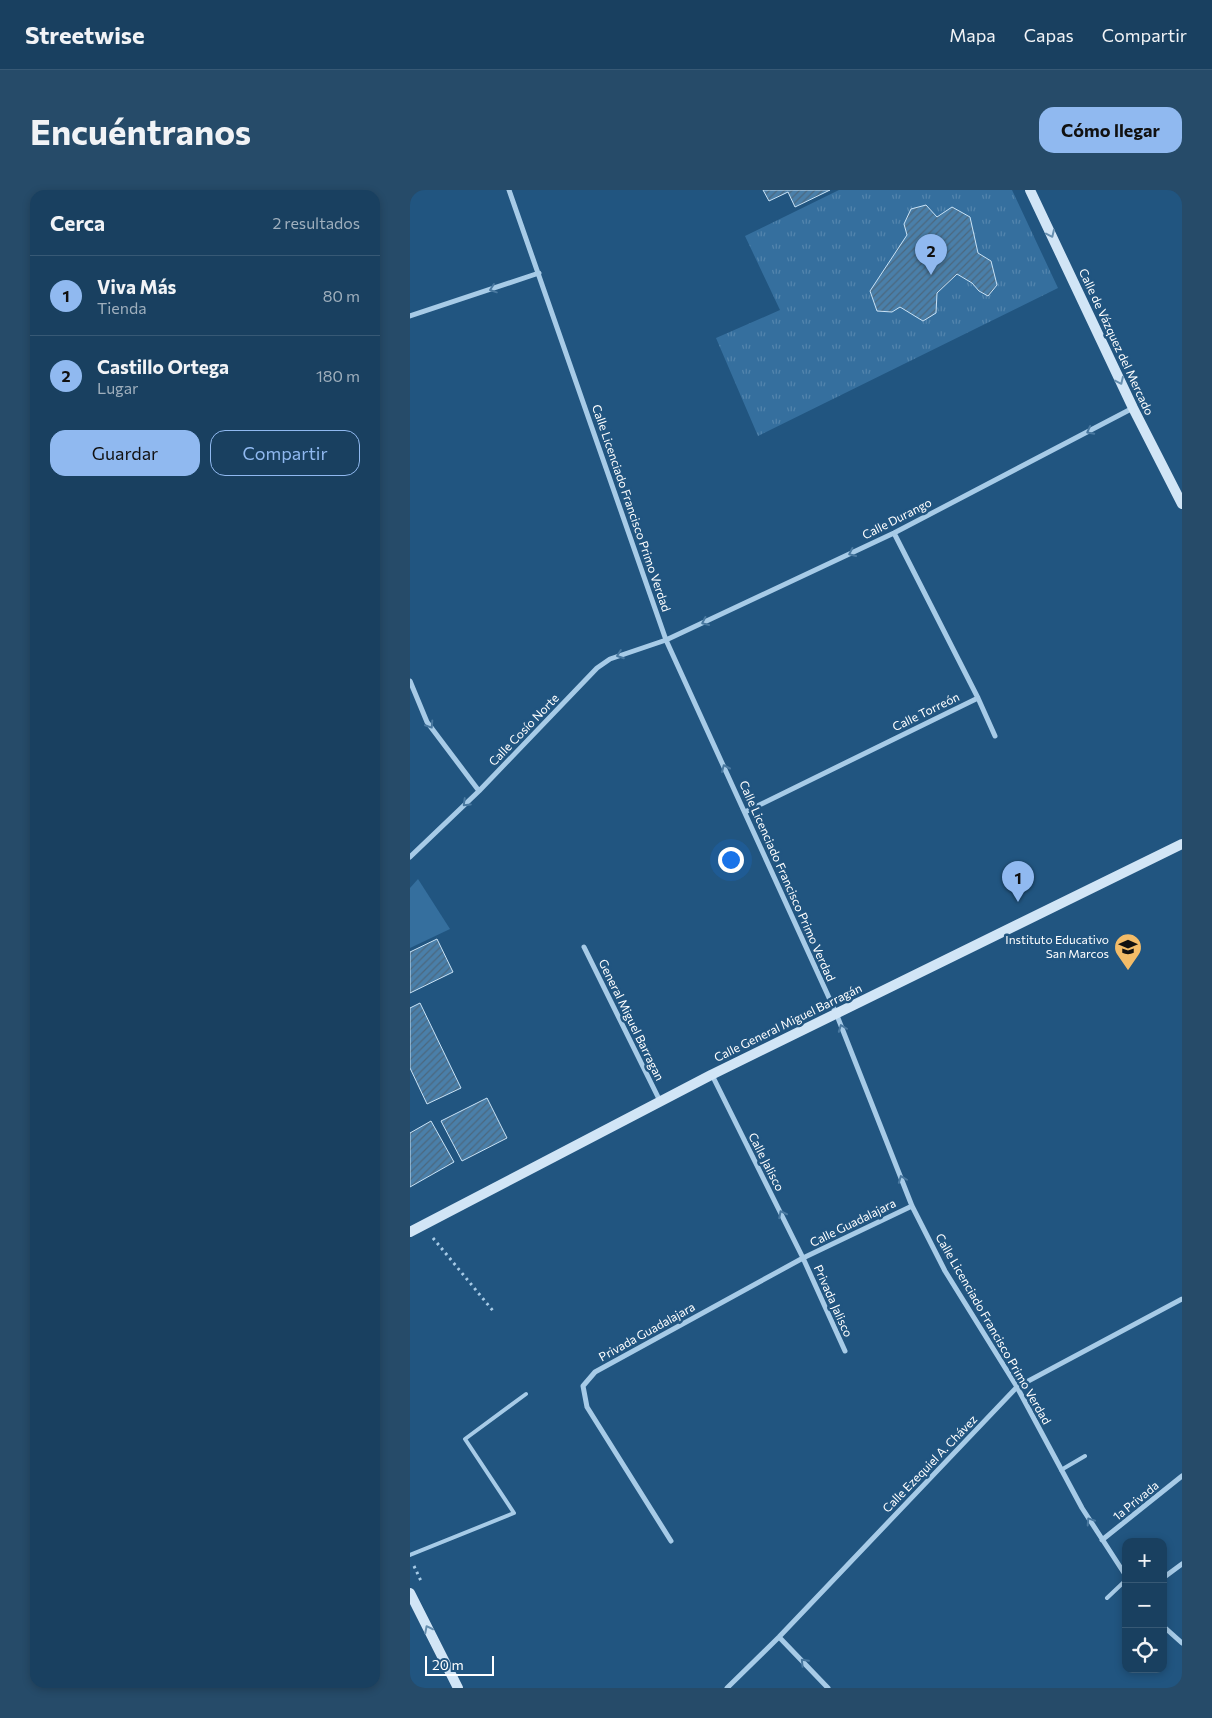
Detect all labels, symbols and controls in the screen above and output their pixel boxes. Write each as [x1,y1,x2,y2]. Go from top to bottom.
text: Streetwise [25,20,145,49]
text: Mapa [949,24,996,46]
text: Capas [1024,24,1074,46]
text: Compartir [1102,24,1187,46]
button: Cómo llegar [1039,107,1182,153]
text: Encuéntranos [30,109,251,152]
text: Cerca [50,210,105,235]
text: 2 resultados [272,213,360,232]
one-way arrow [1045,229,1055,238]
pin: 2 [915,234,947,275]
street label: Calle de Vázquez del Mercado [1077,266,1157,417]
text: Viva Más [97,275,176,298]
one-way arrow [489,283,497,293]
text: 1 [62,286,70,305]
text: 80 m [323,286,360,305]
text: Tienda [97,298,147,317]
text: Castillo Ortega [97,355,229,378]
text: 2 [61,366,71,385]
text: 180 m [316,366,360,385]
one-way arrow [1114,376,1124,385]
text: Lugar [97,378,138,397]
street label: Calle Licenciado Francisco Primo Verdad [590,402,674,613]
one-way arrow [1086,425,1095,435]
button: Guardar [50,430,200,476]
button: Compartir [210,430,360,476]
street label: Calle Durango [859,495,934,542]
one-way arrow [848,547,857,557]
one-way arrow [701,616,710,626]
one-way arrow [616,649,625,659]
street label: Calle Torreón [890,689,961,733]
street label: Calle Cosío Norte [485,690,561,768]
one-way arrow [424,719,433,729]
one-way arrow [721,765,731,774]
street label: Calle Licenciado Francisco Primo Verdad [737,778,839,983]
one-way arrow [463,797,472,806]
your location [718,847,744,873]
pin: 1 [1002,861,1034,902]
place label: Instituto Educativo San Marcos [1005,932,1109,960]
school or university icon: Instituto Educativo San Marcos [1113,932,1143,971]
street label: General Miguel Barragan [596,957,667,1083]
street label: Calle General Miguel Barragán [711,980,864,1064]
one-way arrow [838,1024,848,1033]
street label: Calle Jalisco [745,1130,788,1194]
one-way arrow [897,1176,907,1184]
street label: Calle Guadalajara [807,1195,898,1249]
one-way arrow [778,1211,788,1220]
street label: Calle Licenciado Francisco Primo Verdad [933,1231,1055,1427]
street label: Privada Jalisco [811,1262,856,1339]
street label: Privada Guadalajara [596,1299,697,1363]
street label: Calle Ezequiel A. Chávez [879,1412,979,1515]
street label: 1a Privada [1110,1478,1161,1523]
one-way arrow [1086,1517,1096,1526]
map controls [1122,1538,1167,1673]
button: + [1122,1538,1167,1583]
button: − [1122,1583,1167,1628]
one-way arrow [424,1625,434,1634]
button: locate [1122,1628,1167,1673]
scale bar [425,1653,494,1676]
text: 20 m [432,1656,464,1673]
one-way arrow [800,1659,809,1668]

